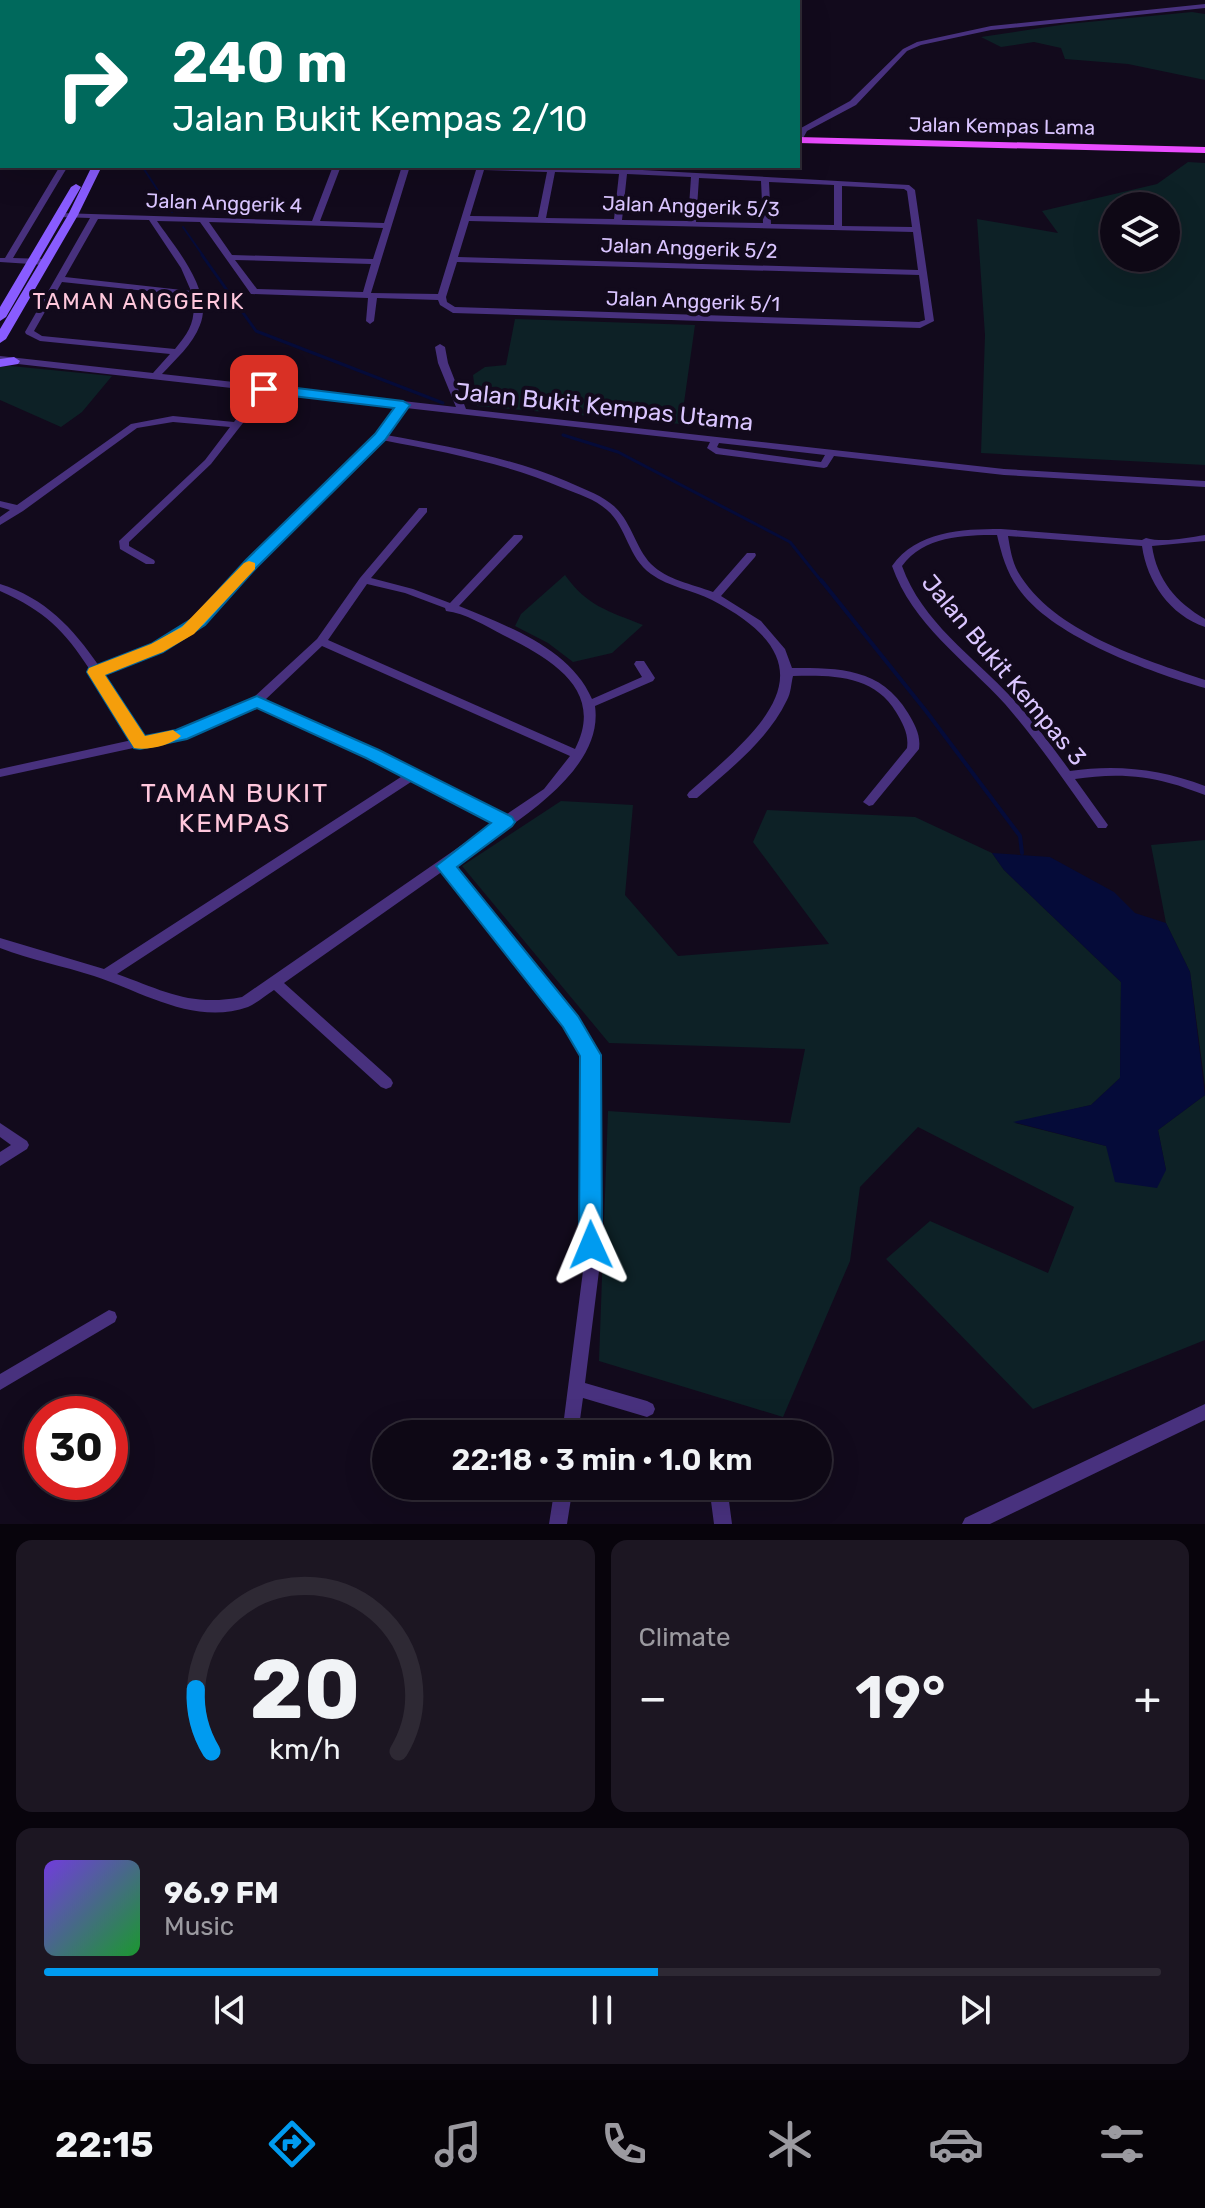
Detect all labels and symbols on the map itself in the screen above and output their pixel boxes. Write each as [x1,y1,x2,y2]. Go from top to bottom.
street label: Jalan Kempas Lama [909,112,1095,140]
street label: Jalan Anggerik 4 [145,188,303,218]
street label: Jalan Anggerik 5/3 [602,191,780,221]
street label: Jalan Anggerik 5/2 [600,233,778,263]
street label: Jalan Anggerik 5/1 [606,286,780,316]
district label: TAMAN ANGGERIK [32,288,246,315]
pin [230,355,298,423]
street label: Jalan Bukit Kempas Utama [453,377,755,437]
street label: Jalan Bukit Kempas 3 [916,569,1092,771]
district label: TAMAN BUKIT KEMPAS [141,778,329,839]
position arrow [549,1203,633,1287]
speed limit sign: 30 [24,1396,128,1500]

